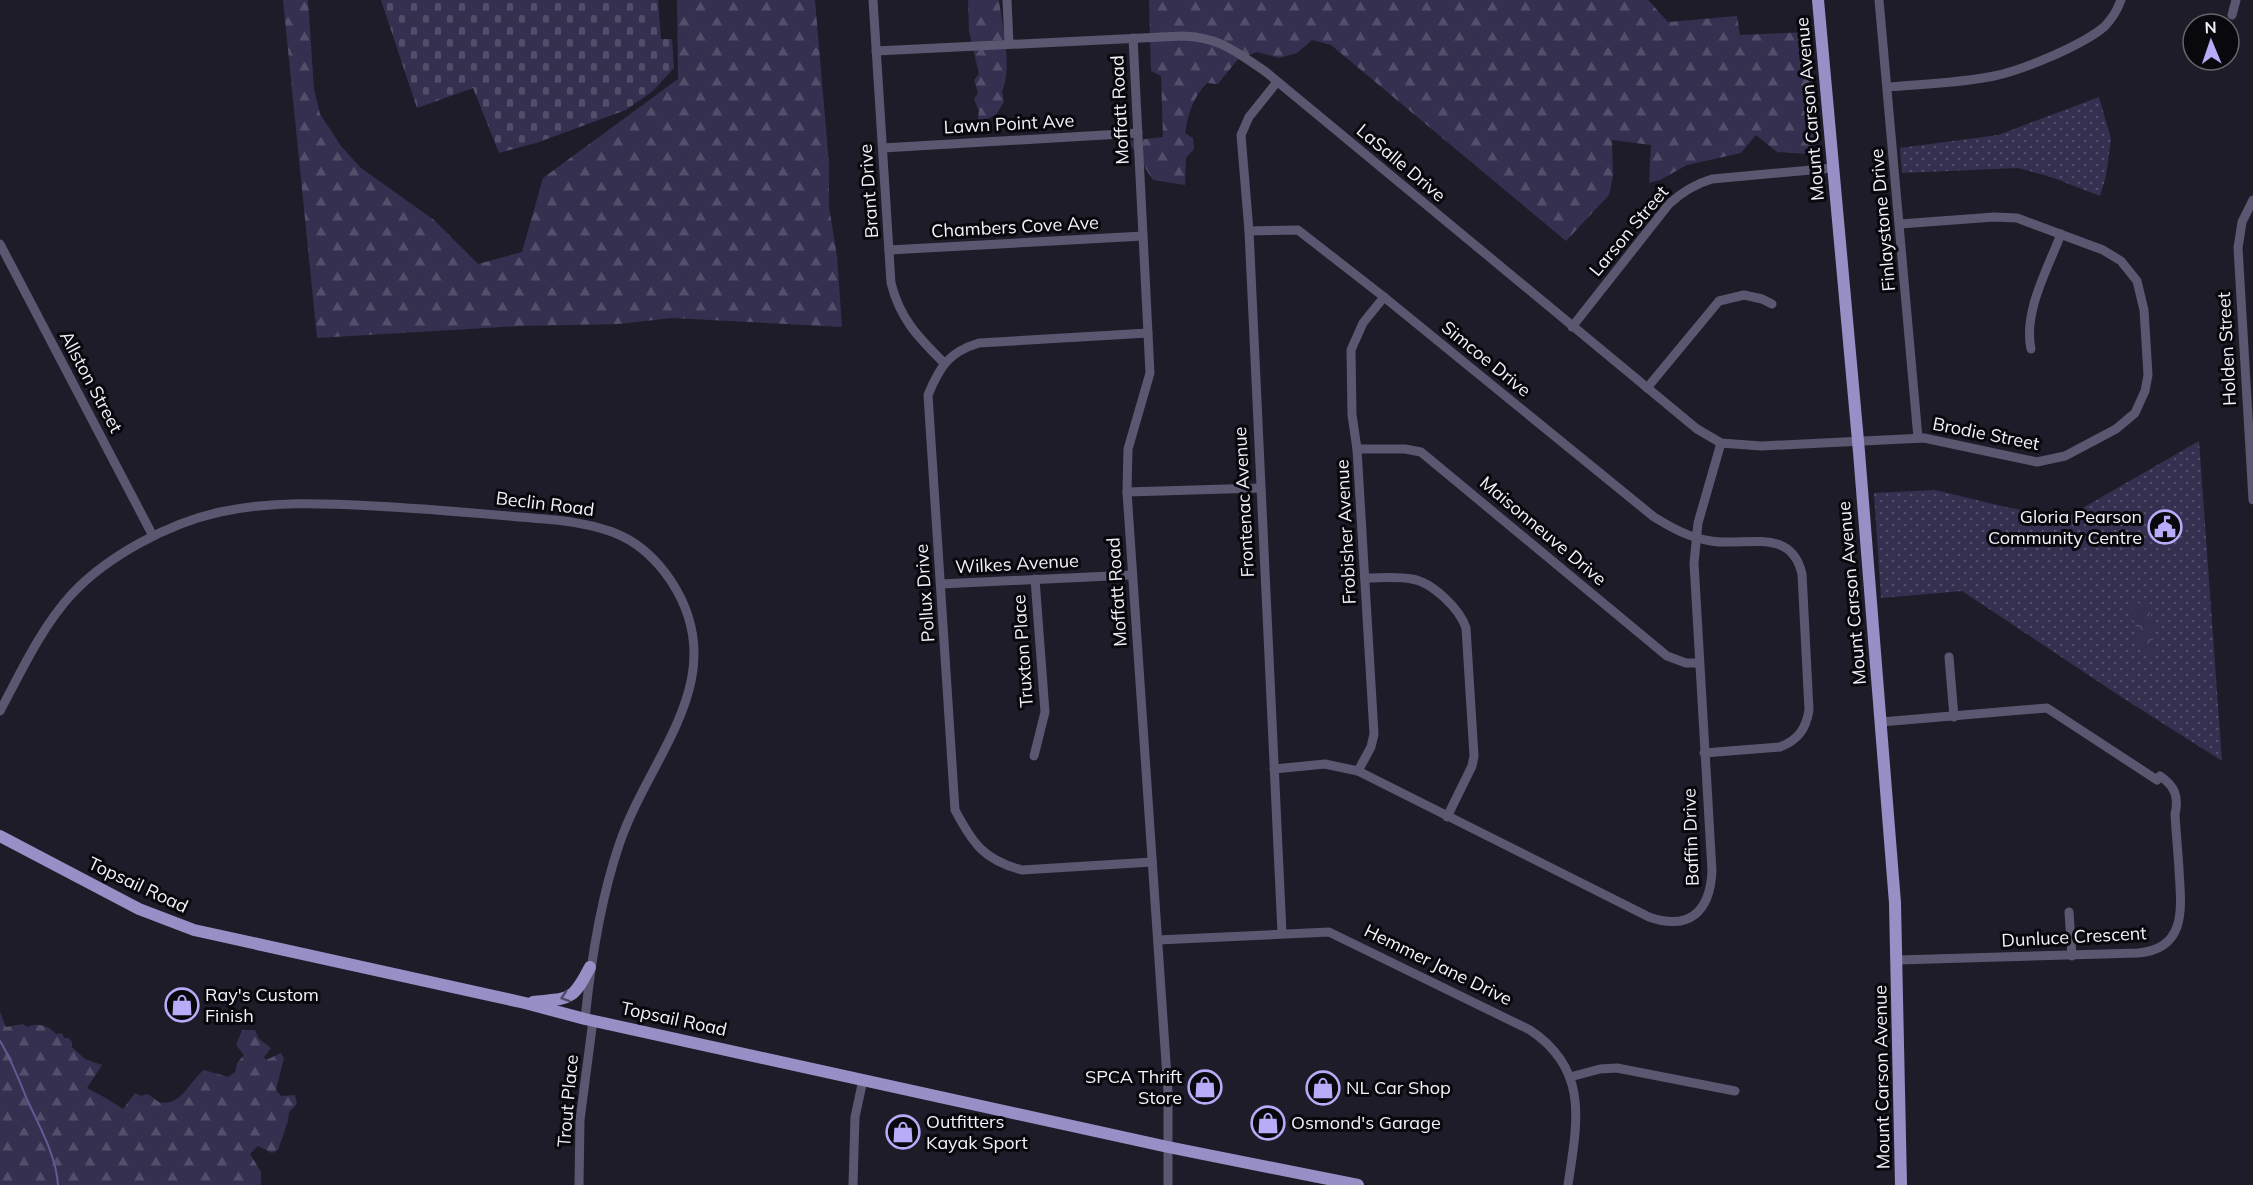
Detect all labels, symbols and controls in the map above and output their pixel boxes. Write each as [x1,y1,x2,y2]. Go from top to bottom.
north arrow [2181,12,2241,72]
street label: Mount Carson Avenue [1790,16,1829,202]
text: N [2204,17,2217,37]
street label: Moffatt Road [1105,55,1134,165]
street label: Lawn Point Ave [943,109,1075,138]
street label: LaSalle Drive [1352,119,1451,207]
street label: Brant Drive [854,143,883,239]
street label: Finlaystone Drive [1865,148,1900,292]
street label: Larson Street [1584,181,1673,281]
street label: Chambers Cove Ave [931,211,1099,242]
street label: Holden Street [2212,292,2241,407]
street label: Simcoe Drive [1437,316,1536,402]
street label: Allston Street [55,327,128,437]
street label: Brodie Street [1931,412,2041,455]
street label: Frontenac Avenue [1228,426,1259,578]
street label: Frobisher Avenue [1330,459,1361,605]
street label: Maisonneuve Drive [1475,471,1611,590]
street label: Beclin Road [495,486,596,521]
street label: Mount Carson Avenue [1832,500,1871,686]
place label: Gloria Pearson Community Centre [1988,505,2142,549]
public building icon: Gloria Pearson Community Centre [2147,509,2183,545]
street label: Moffatt Road [1101,537,1132,647]
street label: Pollux Drive [910,543,939,643]
street label: Wilkes Avenue [955,549,1079,578]
street label: Truxton Place [1007,594,1038,708]
street label: Baffin Drive [1677,788,1704,886]
street label: Topsail Road [85,851,192,918]
street label: Hemmer Jane Drive [1361,919,1516,1010]
street label: Dunluce Crescent [2001,921,2147,952]
place label: Ray's Custom Finish [205,983,319,1027]
street label: Mount Carson Avenue [1868,985,1895,1169]
shop icon: Ray's Custom Finish [164,987,200,1023]
one-way arrow [560,989,570,1002]
street label: Topsail Road [619,996,729,1041]
street label: Trout Place [552,1054,583,1148]
place label: SPCA Thrift Store [1085,1065,1182,1109]
shop icon: SPCA Thrift Store [1187,1069,1223,1105]
shop icon: NL Car Shop [1305,1070,1341,1106]
place label: NL Car Shop [1346,1076,1451,1099]
shop icon: Osmond's Garage [1250,1105,1286,1141]
place label: Outfitters Kayak Sport [926,1110,1028,1154]
place label: Osmond's Garage [1291,1111,1441,1134]
shop icon: Outfitters Kayak Sport [885,1114,921,1150]

